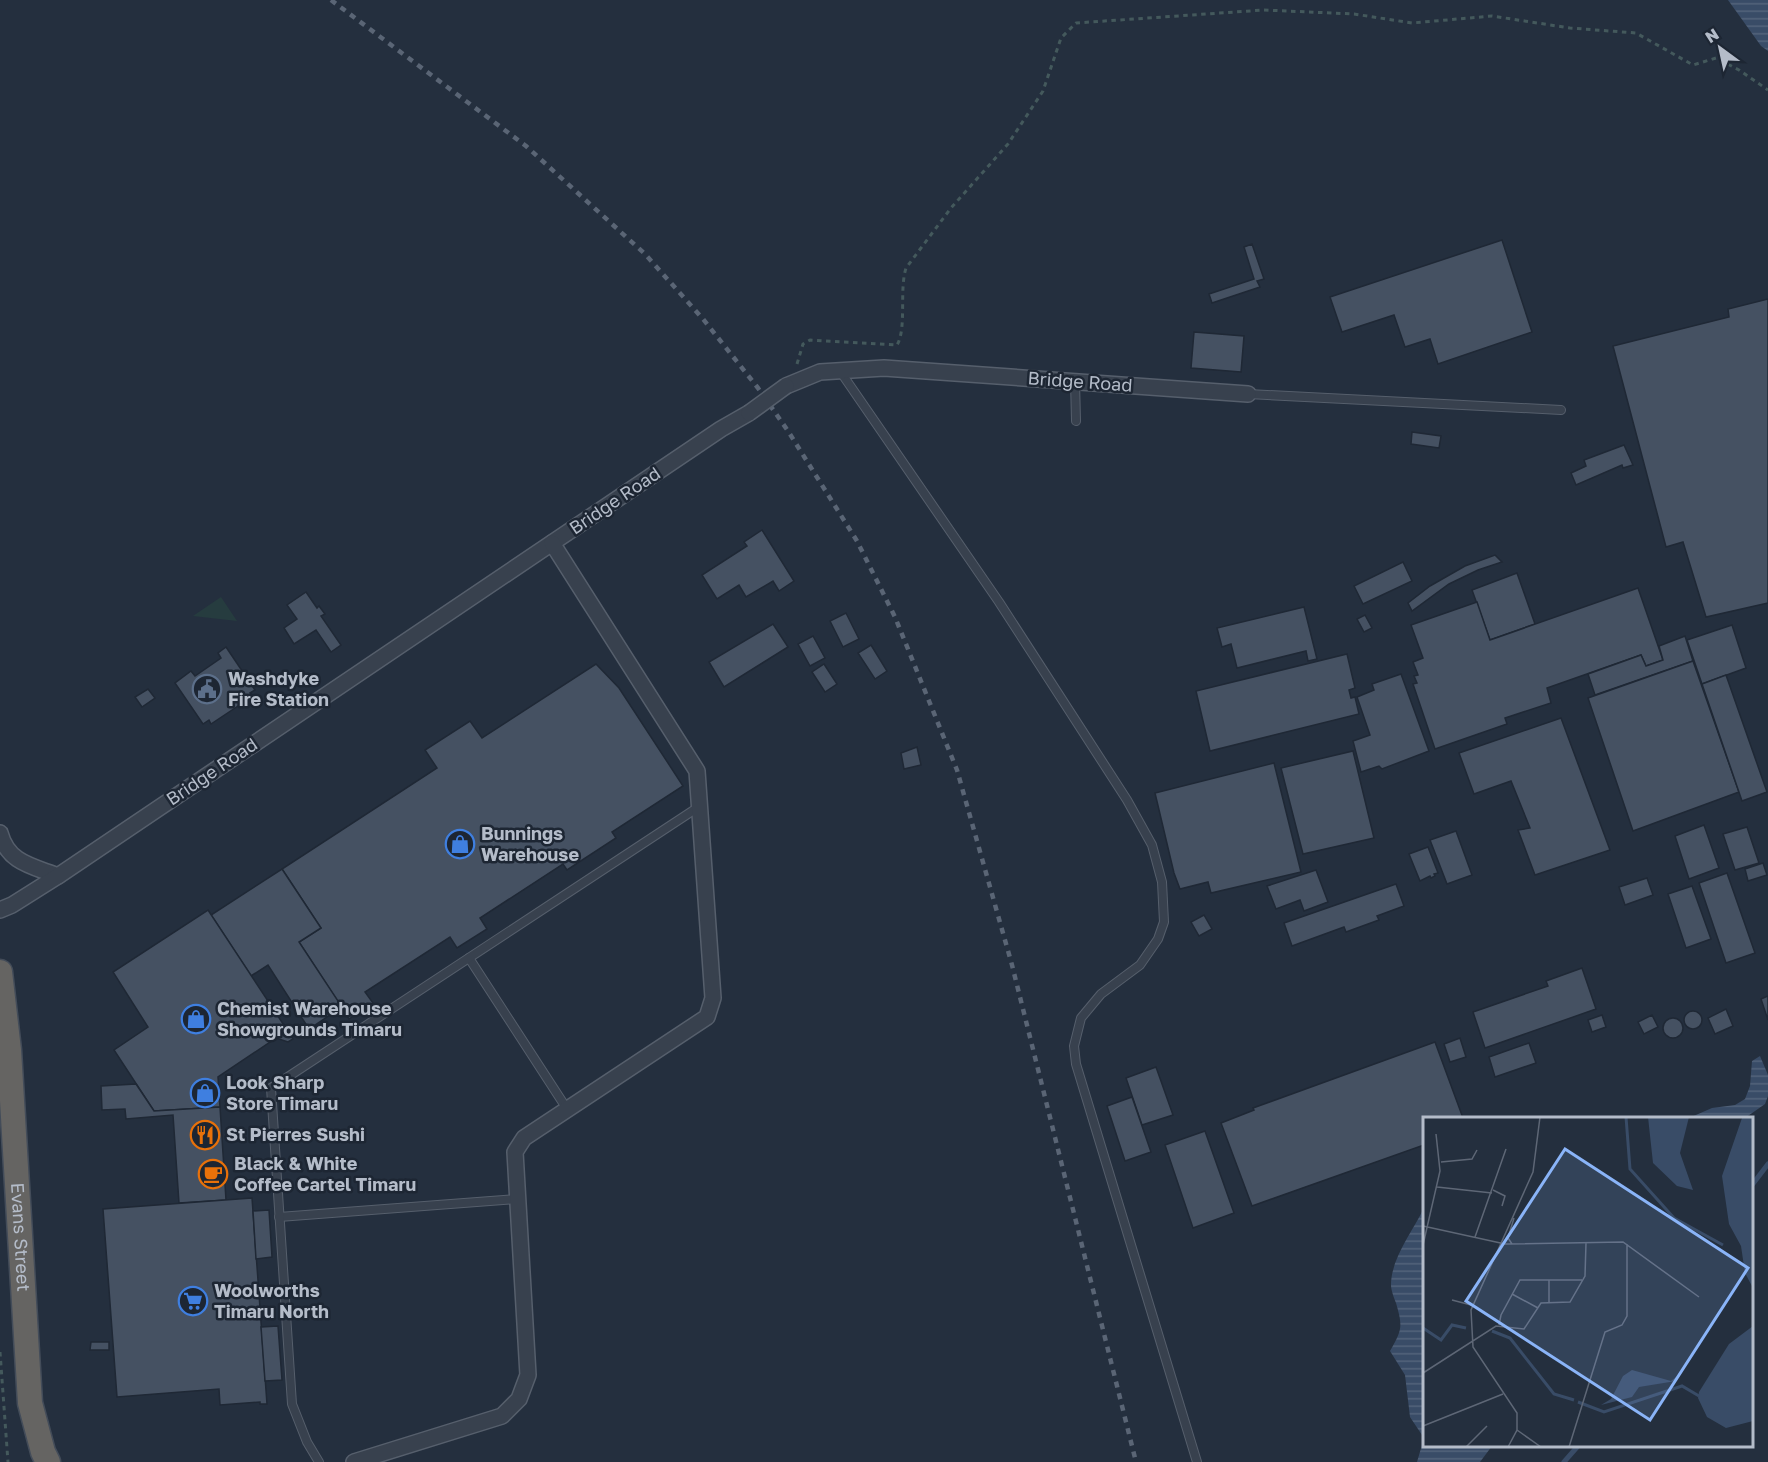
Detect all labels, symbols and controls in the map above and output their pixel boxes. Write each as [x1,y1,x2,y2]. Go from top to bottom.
north arrow [1690,18,1750,78]
text: N [1701,24,1722,47]
street label: Bridge Road [1027,366,1133,396]
street label: Bridge Road [565,462,664,539]
place label: Washdyke Fire Station [228,667,329,710]
public building icon: Washdyke Fire Station [191,673,223,705]
street label: Bridge Road [162,733,261,810]
place label: Bunnings Warehouse [481,822,579,865]
shop icon: Bunnings Warehouse [444,828,476,860]
place label: Chemist Warehouse Showgrounds Timaru [217,997,402,1040]
shop icon: Chemist Warehouse Showgrounds Timaru [180,1003,212,1035]
place label: Look Sharp Store Timaru [226,1071,338,1114]
shop icon: Look Sharp Store Timaru [189,1077,221,1109]
inset map [1423,1117,1753,1447]
restaurant icon: St Pierres Sushi [189,1119,221,1151]
place label: St Pierres Sushi [226,1123,365,1145]
place label: Black & White Coffee Cartel Timaru [234,1152,416,1195]
cafe icon: Black & White Coffee Cartel Timaru [197,1158,229,1190]
street label: Evans Street [7,1182,35,1292]
place label: Woolworths Timaru North [214,1279,329,1322]
supermarket icon: Woolworths Timaru North [177,1285,209,1317]

